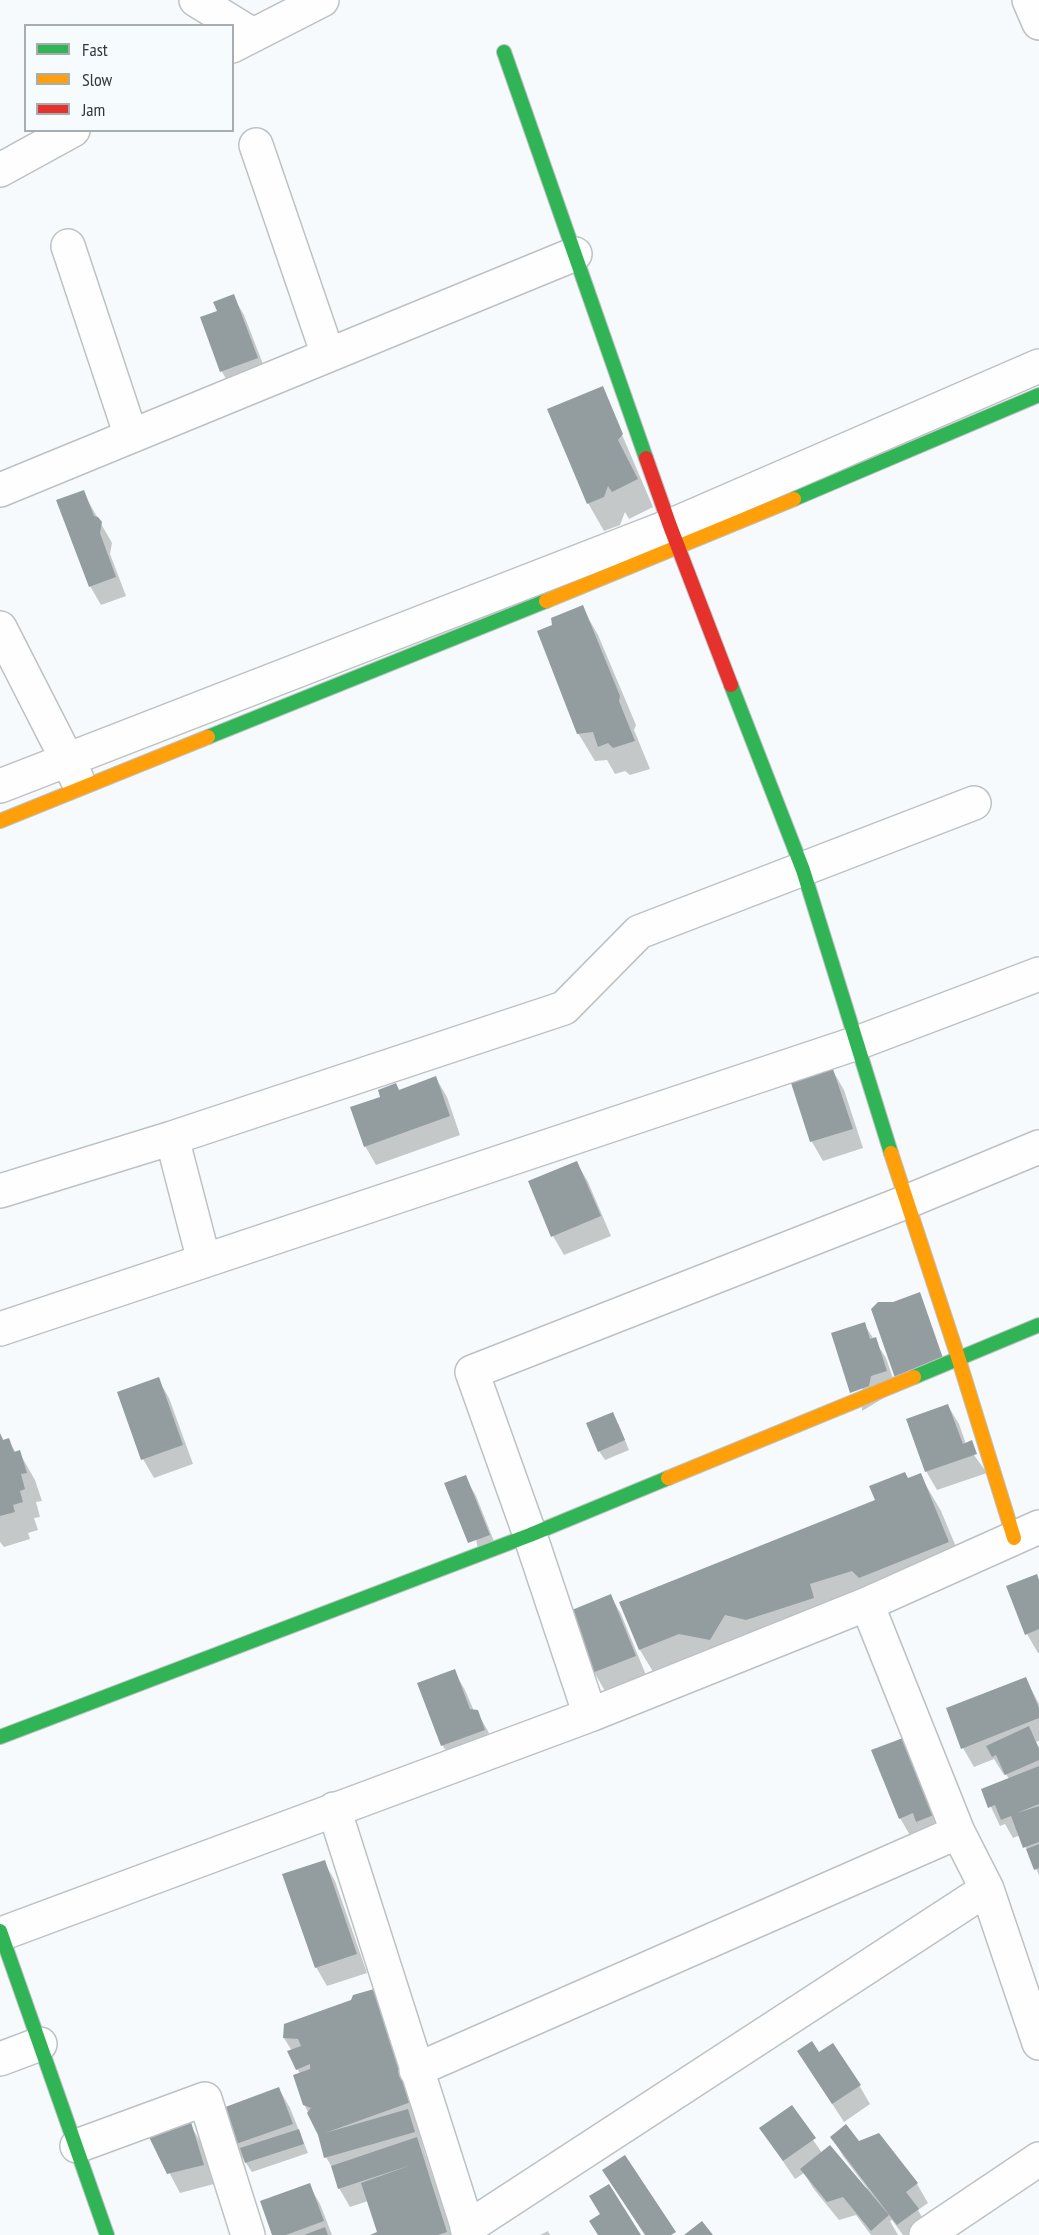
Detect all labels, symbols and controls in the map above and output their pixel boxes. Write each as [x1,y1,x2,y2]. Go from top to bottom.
legend [24,24,234,132]
text: Fast [82,38,108,61]
text: Slow [82,68,112,91]
text: Jam [82,98,105,121]

